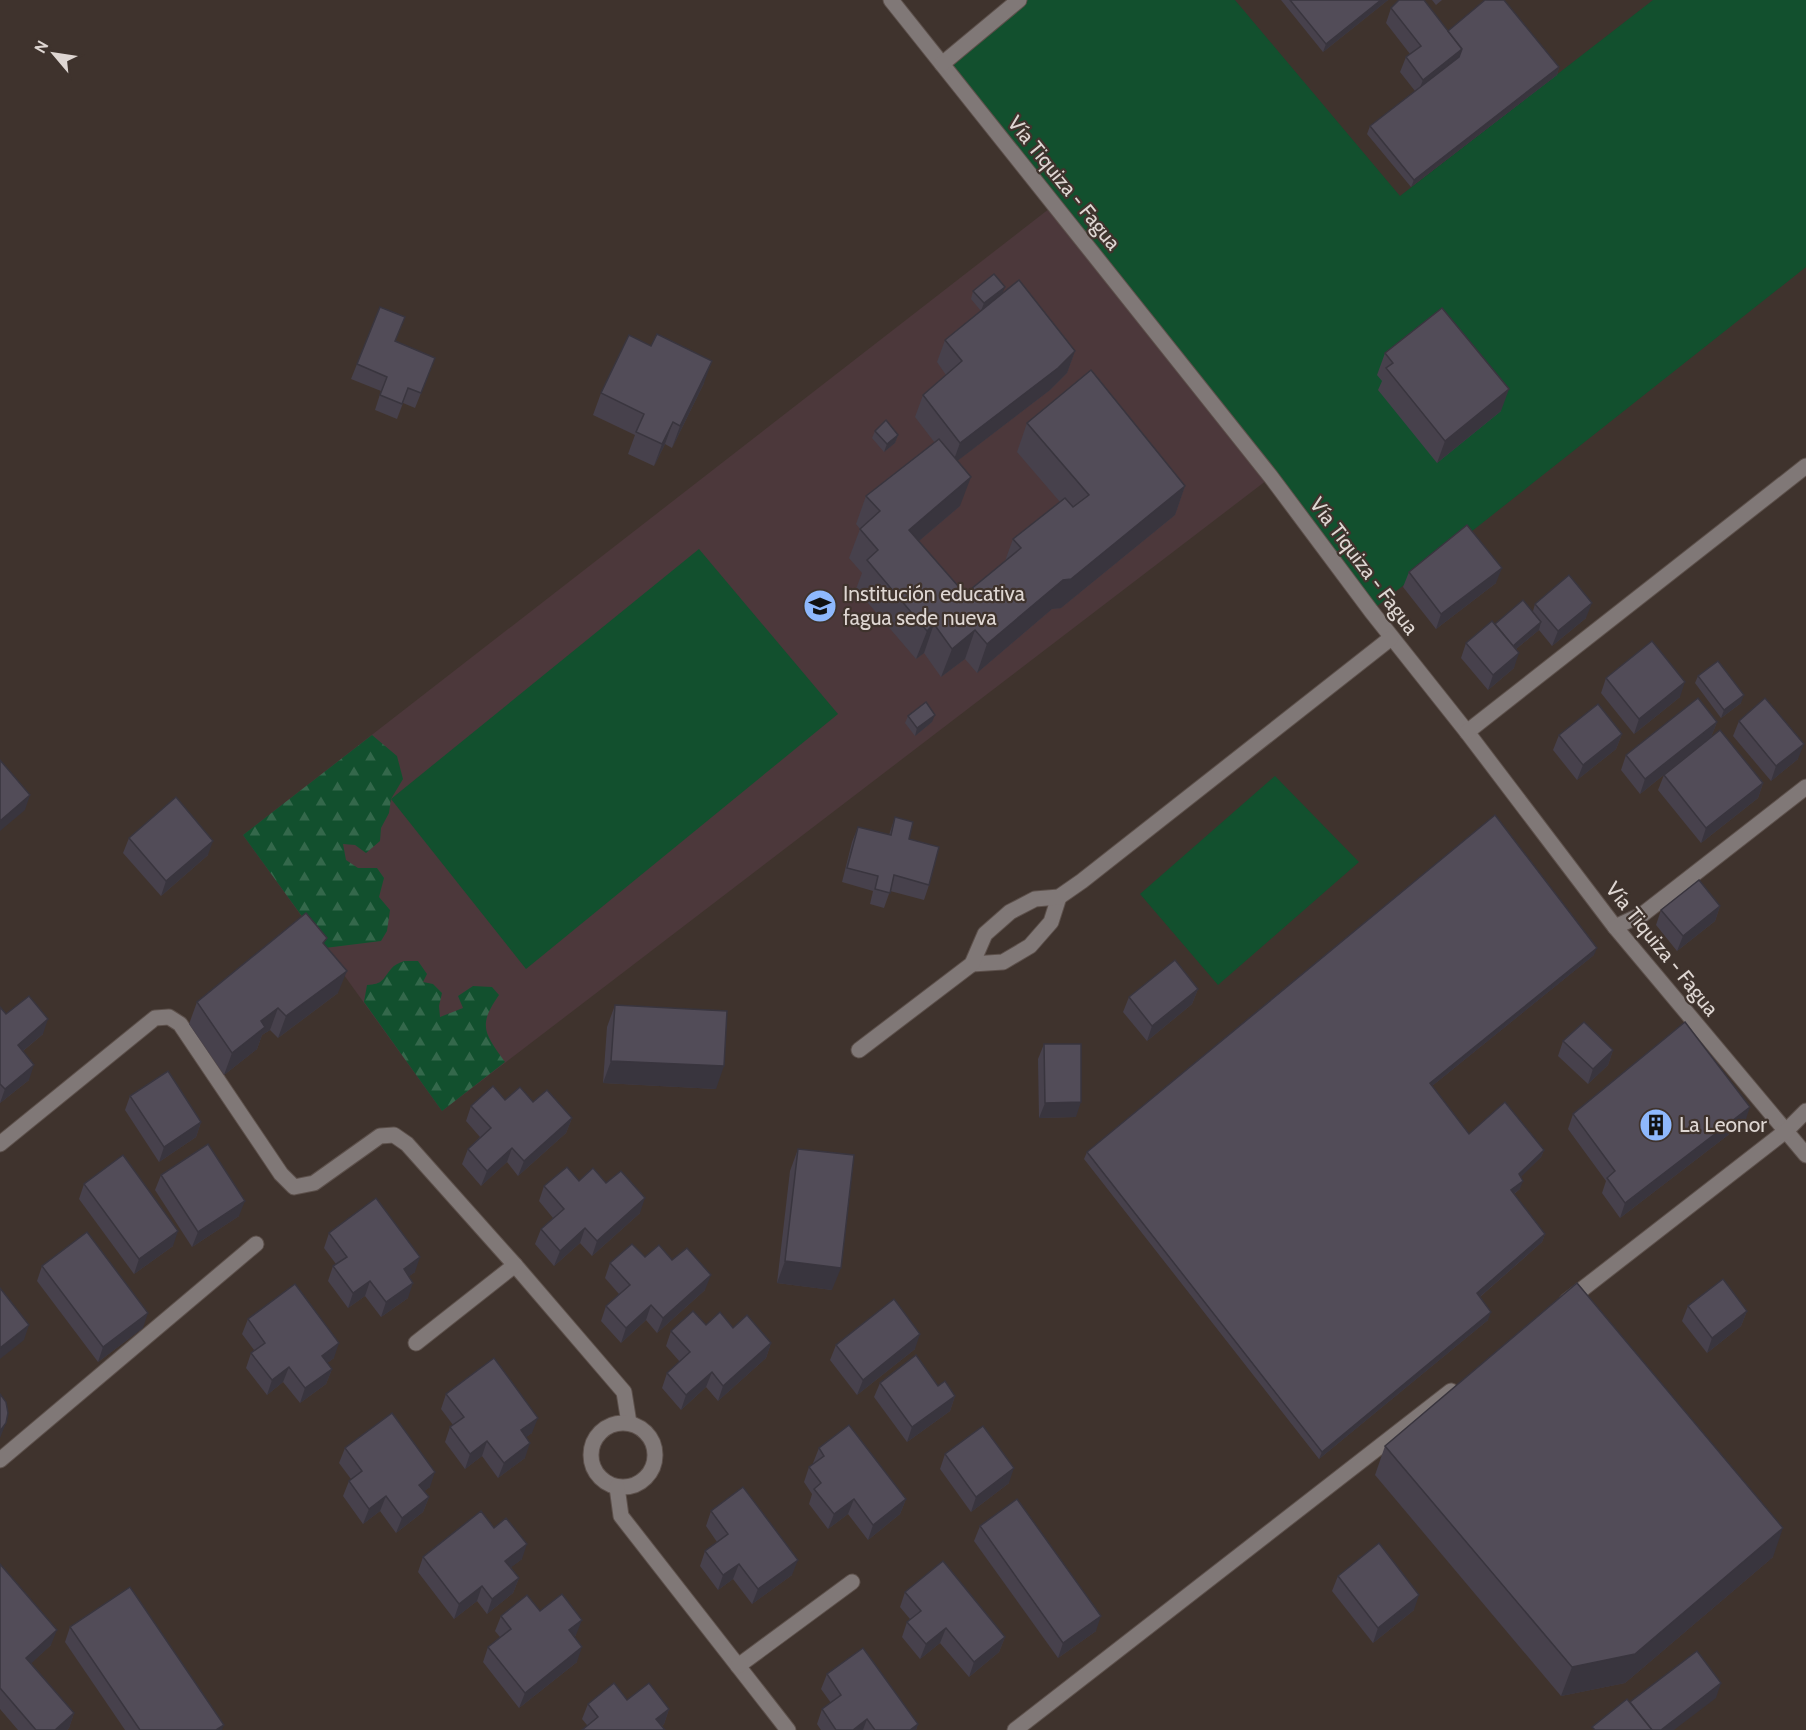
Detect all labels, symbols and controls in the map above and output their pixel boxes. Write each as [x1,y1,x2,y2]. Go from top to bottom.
north arrow [24,24,84,84]
text: N [30,37,52,57]
street label: Vía Tiquiza - Fagua [1003,111,1126,255]
street label: Vía Tiquiza - Fagua [1305,492,1424,639]
place label: Institución educativa fagua sede nueva [843,581,1025,630]
school or university icon: Institución educativa fagua sede nueva [802,588,838,624]
street label: Vía Tiquiza - Fagua [1601,877,1724,1021]
building icon: La Leonor [1638,1107,1674,1143]
place label: La Leonor [1679,1112,1767,1137]

